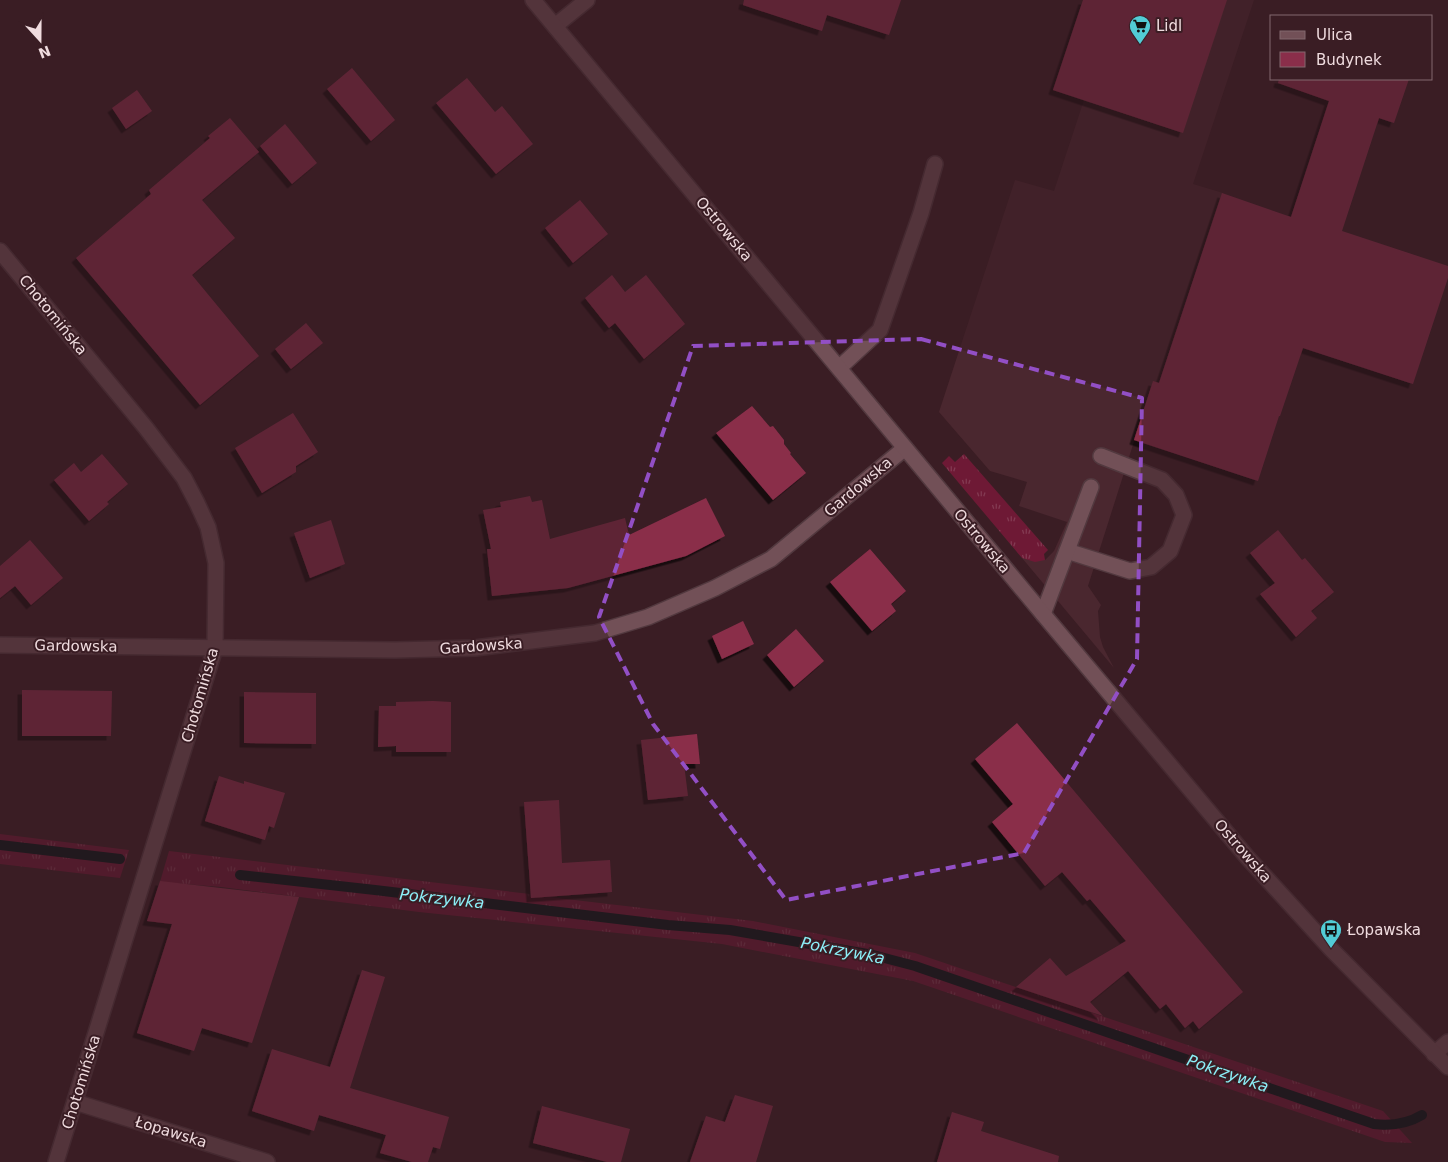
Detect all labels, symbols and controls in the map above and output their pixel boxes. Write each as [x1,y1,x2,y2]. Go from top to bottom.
supermarket icon: Lidl [1128,14,1152,45]
north arrow [15,15,65,65]
legend [1270,15,1433,80]
place label: Lidl [1156,17,1182,35]
text: Ulica [1316,26,1353,44]
text: N [36,43,53,62]
text: Budynek [1316,51,1382,69]
street label: Ostrowska [692,193,756,265]
street label: Chotomińska [15,271,91,359]
street label: Gardowska [820,453,896,521]
street label: Ostrowska [950,505,1014,577]
street label: Gardowska [439,634,523,658]
street label: Gardowska [34,636,118,656]
street label: Chotomińska [178,645,222,745]
street label: Ostrowska [1211,816,1275,886]
water label: Pokrzywka [399,885,485,912]
bus stop icon: Łopawska [1319,918,1343,949]
place label: Łopawska [1346,921,1421,939]
water label: Pokrzywka [799,933,887,968]
street label: Chotomińska [58,1033,104,1131]
water label: Pokrzywka [1184,1051,1271,1096]
street label: Łopawska [132,1112,209,1151]

